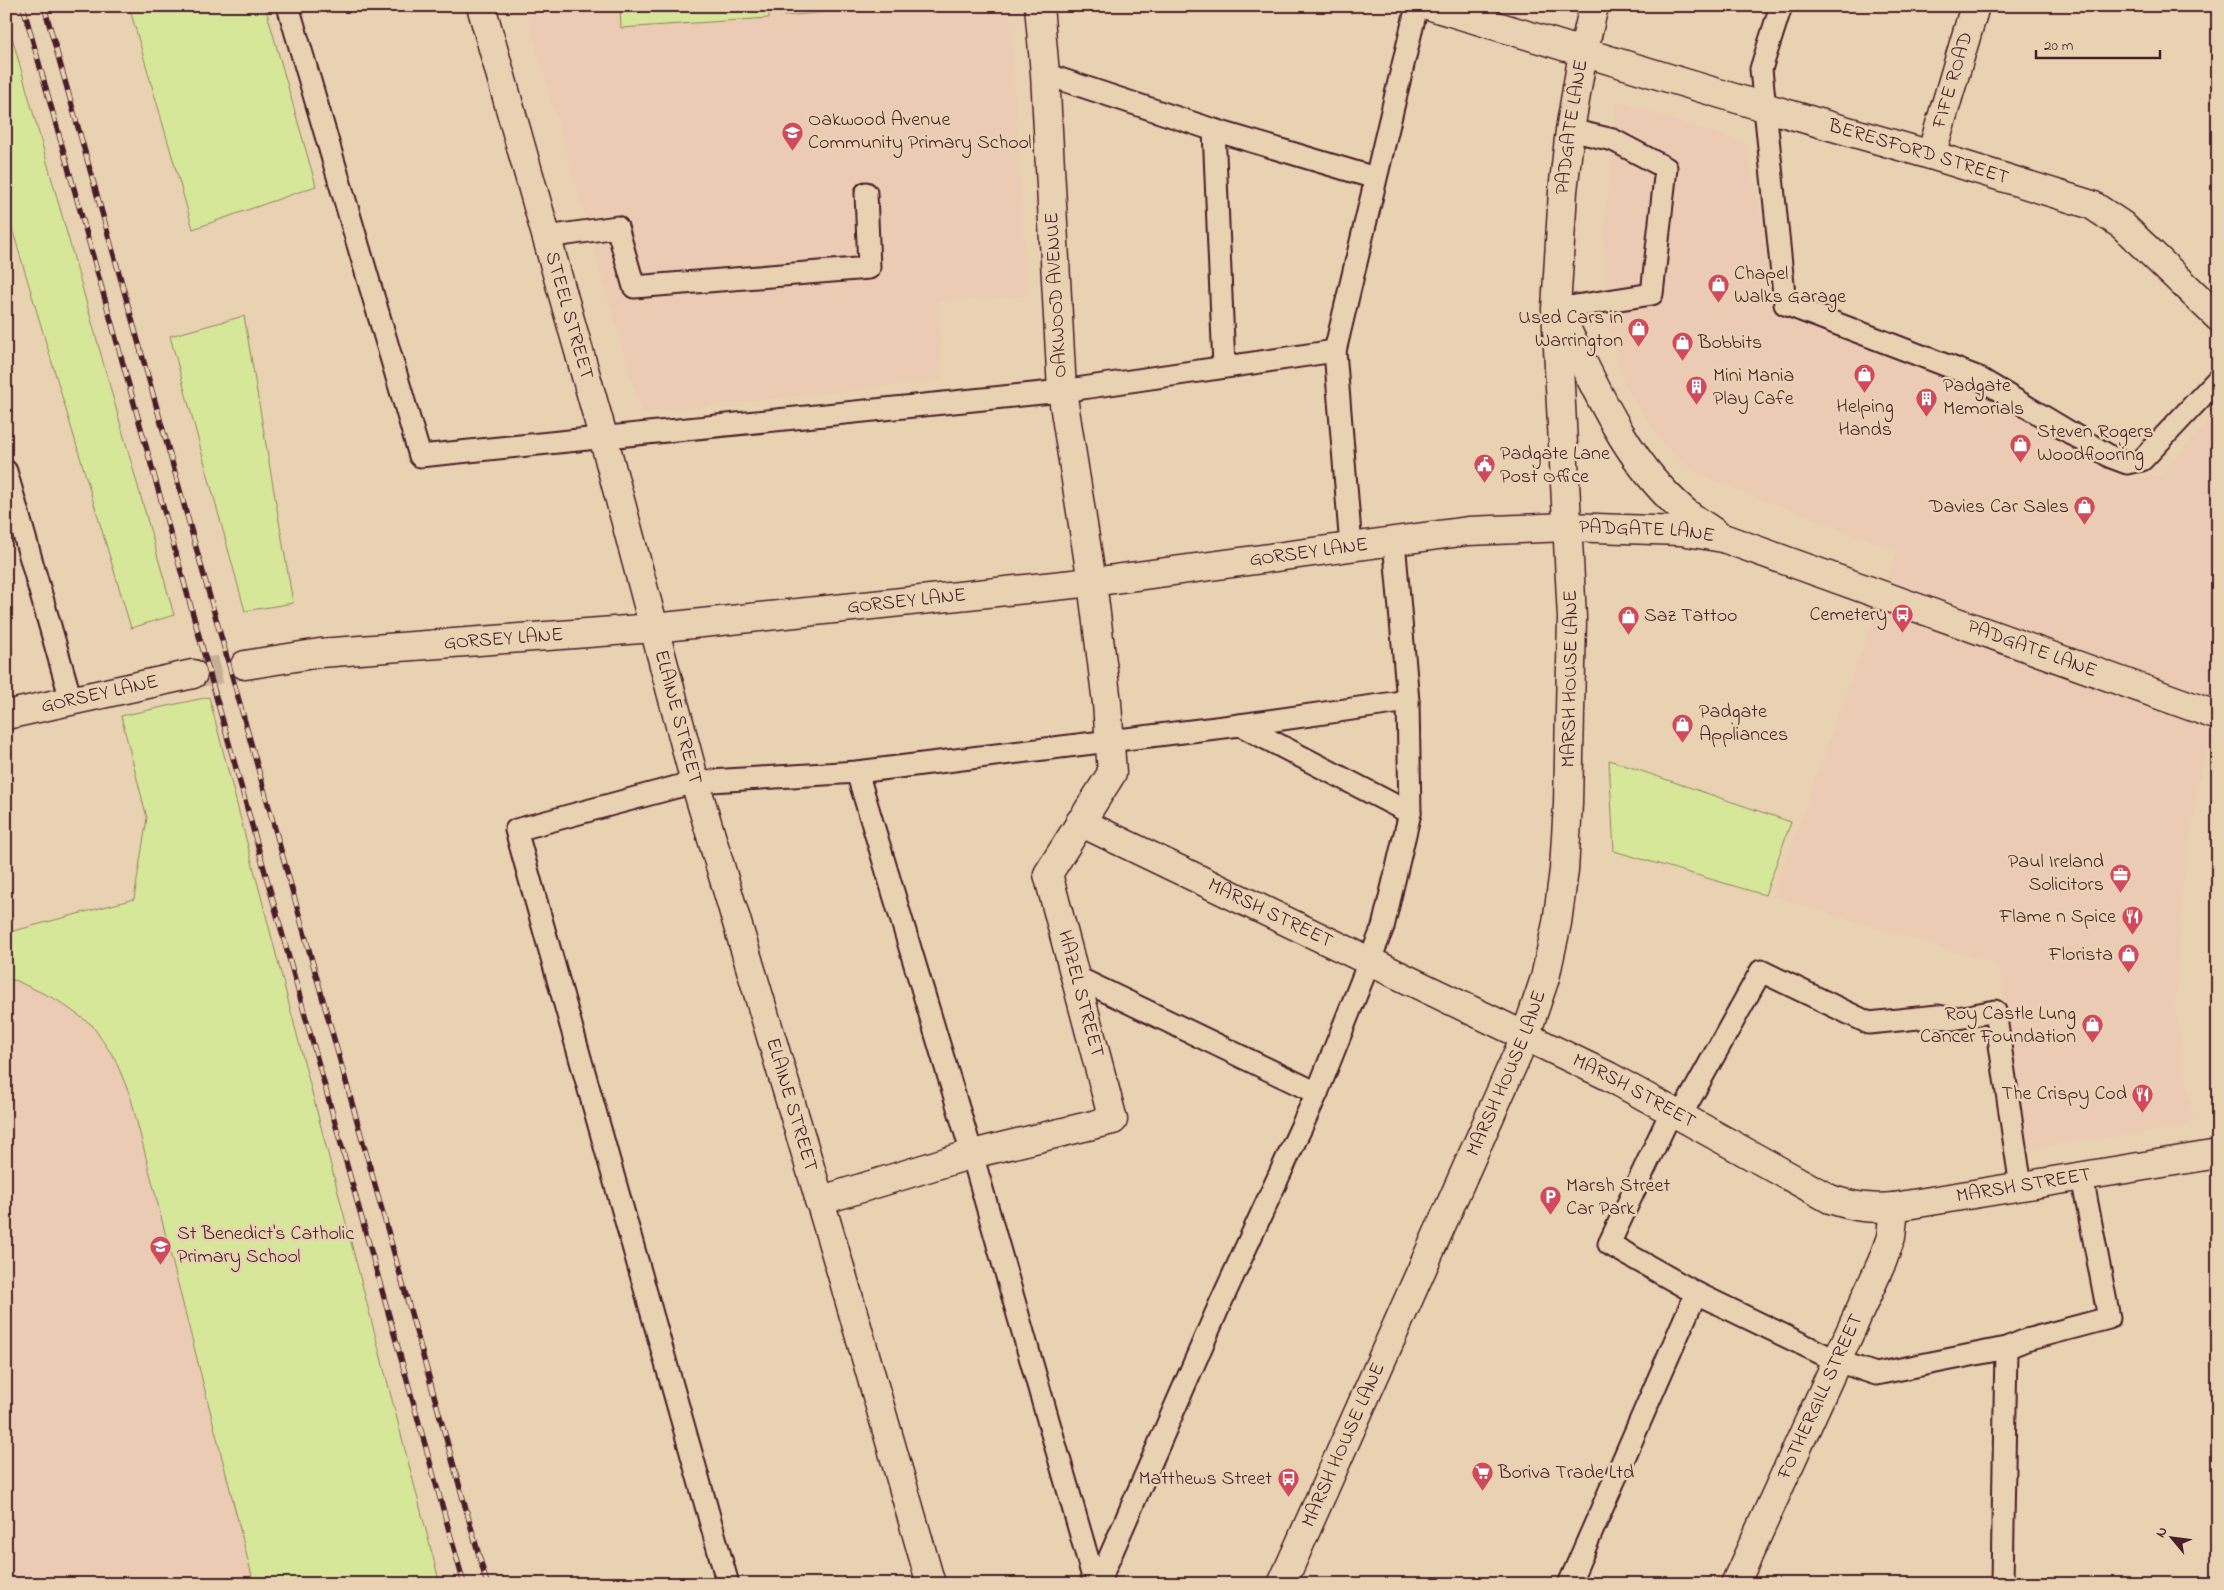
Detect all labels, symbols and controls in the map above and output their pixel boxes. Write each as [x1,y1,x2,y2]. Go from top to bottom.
scale bar [2036,28,2160,60]
street label: FIFE ROAD [1925,29,1981,133]
text: 20 m [2044,35,2074,57]
street label: PADGATE LANE [1548,57,1596,196]
place label: Oakwood Avenue Community Primary School [808,106,1032,158]
street label: BERESFORD STREET [1824,111,2012,193]
school or university icon: Oakwood Avenue Community Primary School [780,120,804,151]
street label: OAKWOOD AVENUE [1038,211,1076,379]
street label: STEEL STREET [537,248,601,383]
place label: Chapel Walks Garage [1734,260,1846,313]
shop icon: Chapel Walks Garage [1706,273,1730,304]
place label: Used Cars in Warrington [1518,304,1623,357]
shop icon: Used Cars in Warrington [1627,317,1651,348]
place label: Bobbits [1697,329,1762,358]
shop icon: Bobbits [1670,331,1694,362]
place label: Mini Mania Play Cafe [1713,362,1794,414]
shop icon: Helping Hands [1853,363,1877,394]
place label: Padgate Memorials [1943,372,2024,424]
building icon: Mini Mania Play Cafe [1685,375,1709,406]
building icon: Padgate Memorials [1915,386,1939,417]
place label: Helping Hands [1836,393,1894,445]
place label: Steven Rogers Woodflooring [2037,418,2153,471]
shop icon: Steven Rogers Woodflooring [2009,432,2033,463]
place label: Padgate Lane Post Office [1500,440,1610,492]
public building icon: Padgate Lane Post Office [1472,453,1496,484]
place label: Davies Car Sales [1928,493,2069,522]
shop icon: Davies Car Sales [2073,495,2097,526]
street label: PADGATE LANE [1578,513,1717,551]
street label: GORSEY LANE [1248,530,1370,575]
street label: GORSEY LANE [846,581,968,622]
street label: MARSH HOUSE LANE [1554,589,1587,768]
place label: Cemetery [1810,601,1887,630]
place label: Saz Tattoo [1644,602,1738,631]
bus stop icon: Cemetery [1891,603,1915,634]
shop icon: Saz Tattoo [1616,604,1640,635]
street label: PADGATE LANE [1963,612,2101,686]
street label: GORSEY LANE [443,620,564,658]
street label: ELAINE STREET [646,647,710,788]
street label: GORSEY LANE [38,667,161,721]
place label: Padgate Appliances [1699,698,1788,750]
shop icon: Padgate Appliances [1671,712,1695,743]
place label: Paul Ireland Solicitors [2008,848,2104,900]
office icon: Paul Ireland Solicitors [2108,862,2132,893]
street label: MARSH STREET [1203,871,1338,956]
place label: Flame n Spice [1998,903,2116,932]
restaurant icon: Flame n Spice [2120,905,2144,936]
street label: HAZEL STREET [1049,927,1111,1061]
place label: Florista [2048,941,2113,970]
shop icon: Florista [2117,943,2141,974]
street label: MARSH HOUSE LANE [1459,987,1554,1161]
place label: Roy Castle Lung Cancer Foundation [1920,1000,2076,1052]
shop icon: Roy Castle Lung Cancer Foundation [2080,1013,2104,1044]
street label: ELAINE STREET [758,1035,825,1175]
street label: MARSH STREET [1568,1046,1701,1136]
place label: The Crispy Cod [2002,1080,2127,1109]
restaurant icon: The Crispy Cod [2131,1082,2155,1113]
street label: MARSH STREET [1954,1161,2093,1211]
place label: Marsh Street Car Park [1566,1172,1670,1224]
parking icon: Marsh Street Car Park [1538,1185,1562,1216]
place label: St Benedict's Catholic Primary School [177,1220,354,1272]
school or university icon: St Benedict's Catholic Primary School [149,1234,173,1265]
street label: FOTHERGILL STREET [1770,1309,1871,1485]
street label: MARSH HOUSE LANE [1294,1358,1393,1532]
place label: Boriva Trade Ltd [1497,1459,1634,1488]
supermarket icon: Boriva Trade Ltd [1470,1461,1494,1492]
place label: Matthews Street [1138,1465,1272,1494]
bus stop icon: Matthews Street [1276,1467,1300,1498]
north arrow [2146,1512,2196,1562]
text: N [2150,1523,2173,1542]

